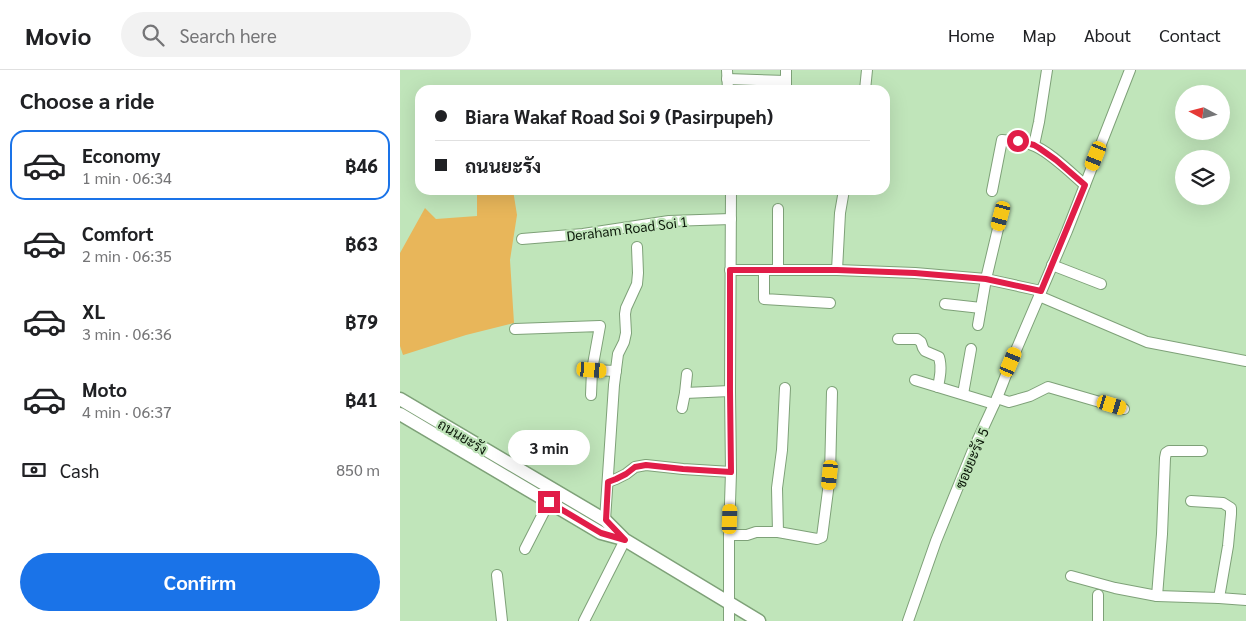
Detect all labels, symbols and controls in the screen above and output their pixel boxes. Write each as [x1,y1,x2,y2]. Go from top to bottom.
search box [121,12,471,57]
text: Movio [25,19,91,51]
icon: search [139,21,167,49]
text: Search here [179,23,277,47]
text: Home [948,23,995,46]
text: Map [1023,23,1056,46]
text: About [1084,23,1131,46]
text: Contact [1159,23,1221,46]
north arrow [1175,85,1230,140]
map controls [1175,85,1230,205]
text: Choose a ride [20,86,155,114]
text: Biara Wakaf Road Soi 9 (Pasirpupeh) [465,104,773,128]
route start [1007,130,1029,152]
car [1083,139,1108,173]
icon: car [22,143,67,188]
text: Economy [82,143,161,167]
button: layers [1175,150,1230,205]
text: ฿46 [345,153,378,177]
text: ถนนยะรัง [465,153,541,177]
text: 1 min · 06:34 [82,167,172,188]
car [989,200,1012,232]
street label: Deraham Road Soi 1 [565,212,689,244]
icon: car [22,221,67,266]
text: Comfort [82,221,154,245]
text: ฿63 [345,231,378,255]
text: 2 min · 06:35 [82,245,172,266]
icon: car [22,299,67,344]
text: XL [82,299,105,323]
text: ฿79 [345,309,378,333]
text: 3 min · 06:36 [82,323,172,344]
car [998,345,1023,379]
car [576,361,607,379]
icon: car [22,377,67,422]
text: Moto [82,377,127,401]
text: ฿41 [345,387,378,411]
car [1095,393,1128,417]
text: 4 min · 06:37 [82,401,172,422]
street label: ถนนยะรัง [435,414,491,458]
street label: ซอยยะรัง 5 [950,424,992,491]
callout: 3 min [508,430,590,464]
text: 3 min [529,437,569,458]
icon: cash [20,456,48,484]
text: Cash [60,458,99,482]
text: 850 m [336,459,380,480]
car [820,459,839,491]
route end [538,491,560,513]
car [721,504,738,534]
button: Confirm [20,553,380,611]

